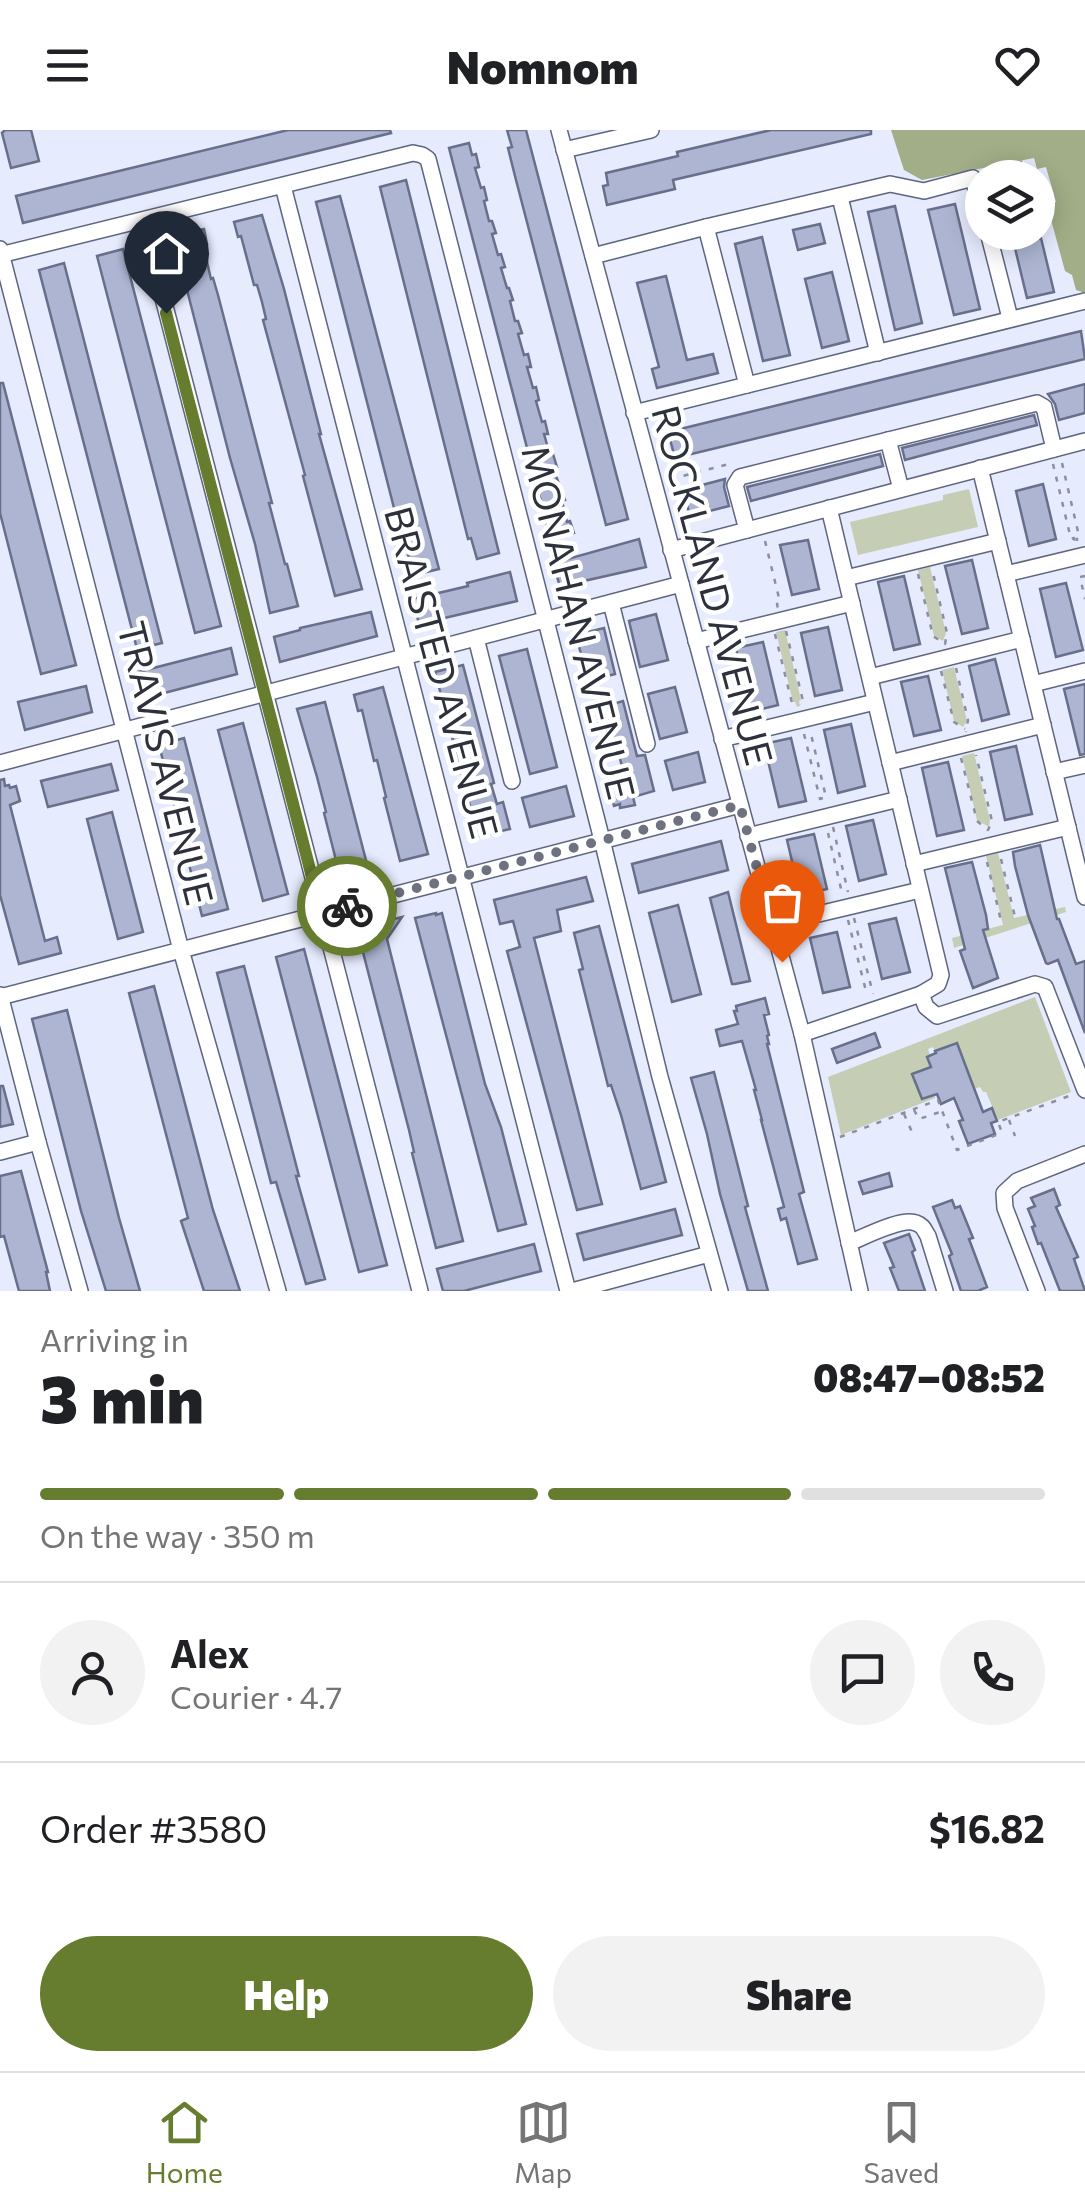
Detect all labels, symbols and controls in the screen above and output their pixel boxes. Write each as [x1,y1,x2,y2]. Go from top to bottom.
icon: menu [40,38,95,93]
text: Nomnom [446,38,639,93]
icon: heart [990,38,1045,93]
map controls [965,160,1055,250]
button: layers [965,160,1055,250]
pin [124,211,209,314]
icon: home [139,226,194,281]
street label: ROCKLAND AVENUE [643,400,785,770]
street label: MONAHAN AVENUE [513,440,647,804]
street label: BRAISTED AVENUE [376,501,510,843]
street label: TRAVIS AVENUE [109,616,225,910]
courier [297,856,397,956]
pin [740,860,825,963]
icon: bag [755,875,810,930]
icon: bike [320,879,375,934]
text: Arriving in [40,1319,189,1359]
text: 08:47–08:52 [813,1353,1045,1400]
text: 3 min [40,1357,204,1436]
text: On the way · 350 m [40,1515,315,1555]
button: person [40,1620,145,1725]
button: chat [810,1620,915,1725]
button: phone [940,1620,1045,1725]
text: Alex [170,1629,249,1676]
text: Courier · 4.7 [170,1676,343,1716]
text: Order #3580 [40,1804,267,1851]
text: $16.82 [929,1804,1045,1851]
button: Help [40,1936,533,2051]
button: Share [553,1936,1045,2051]
tab: Home [146,2095,223,2189]
tab: Map [514,2095,572,2189]
tab: Saved [864,2095,939,2189]

